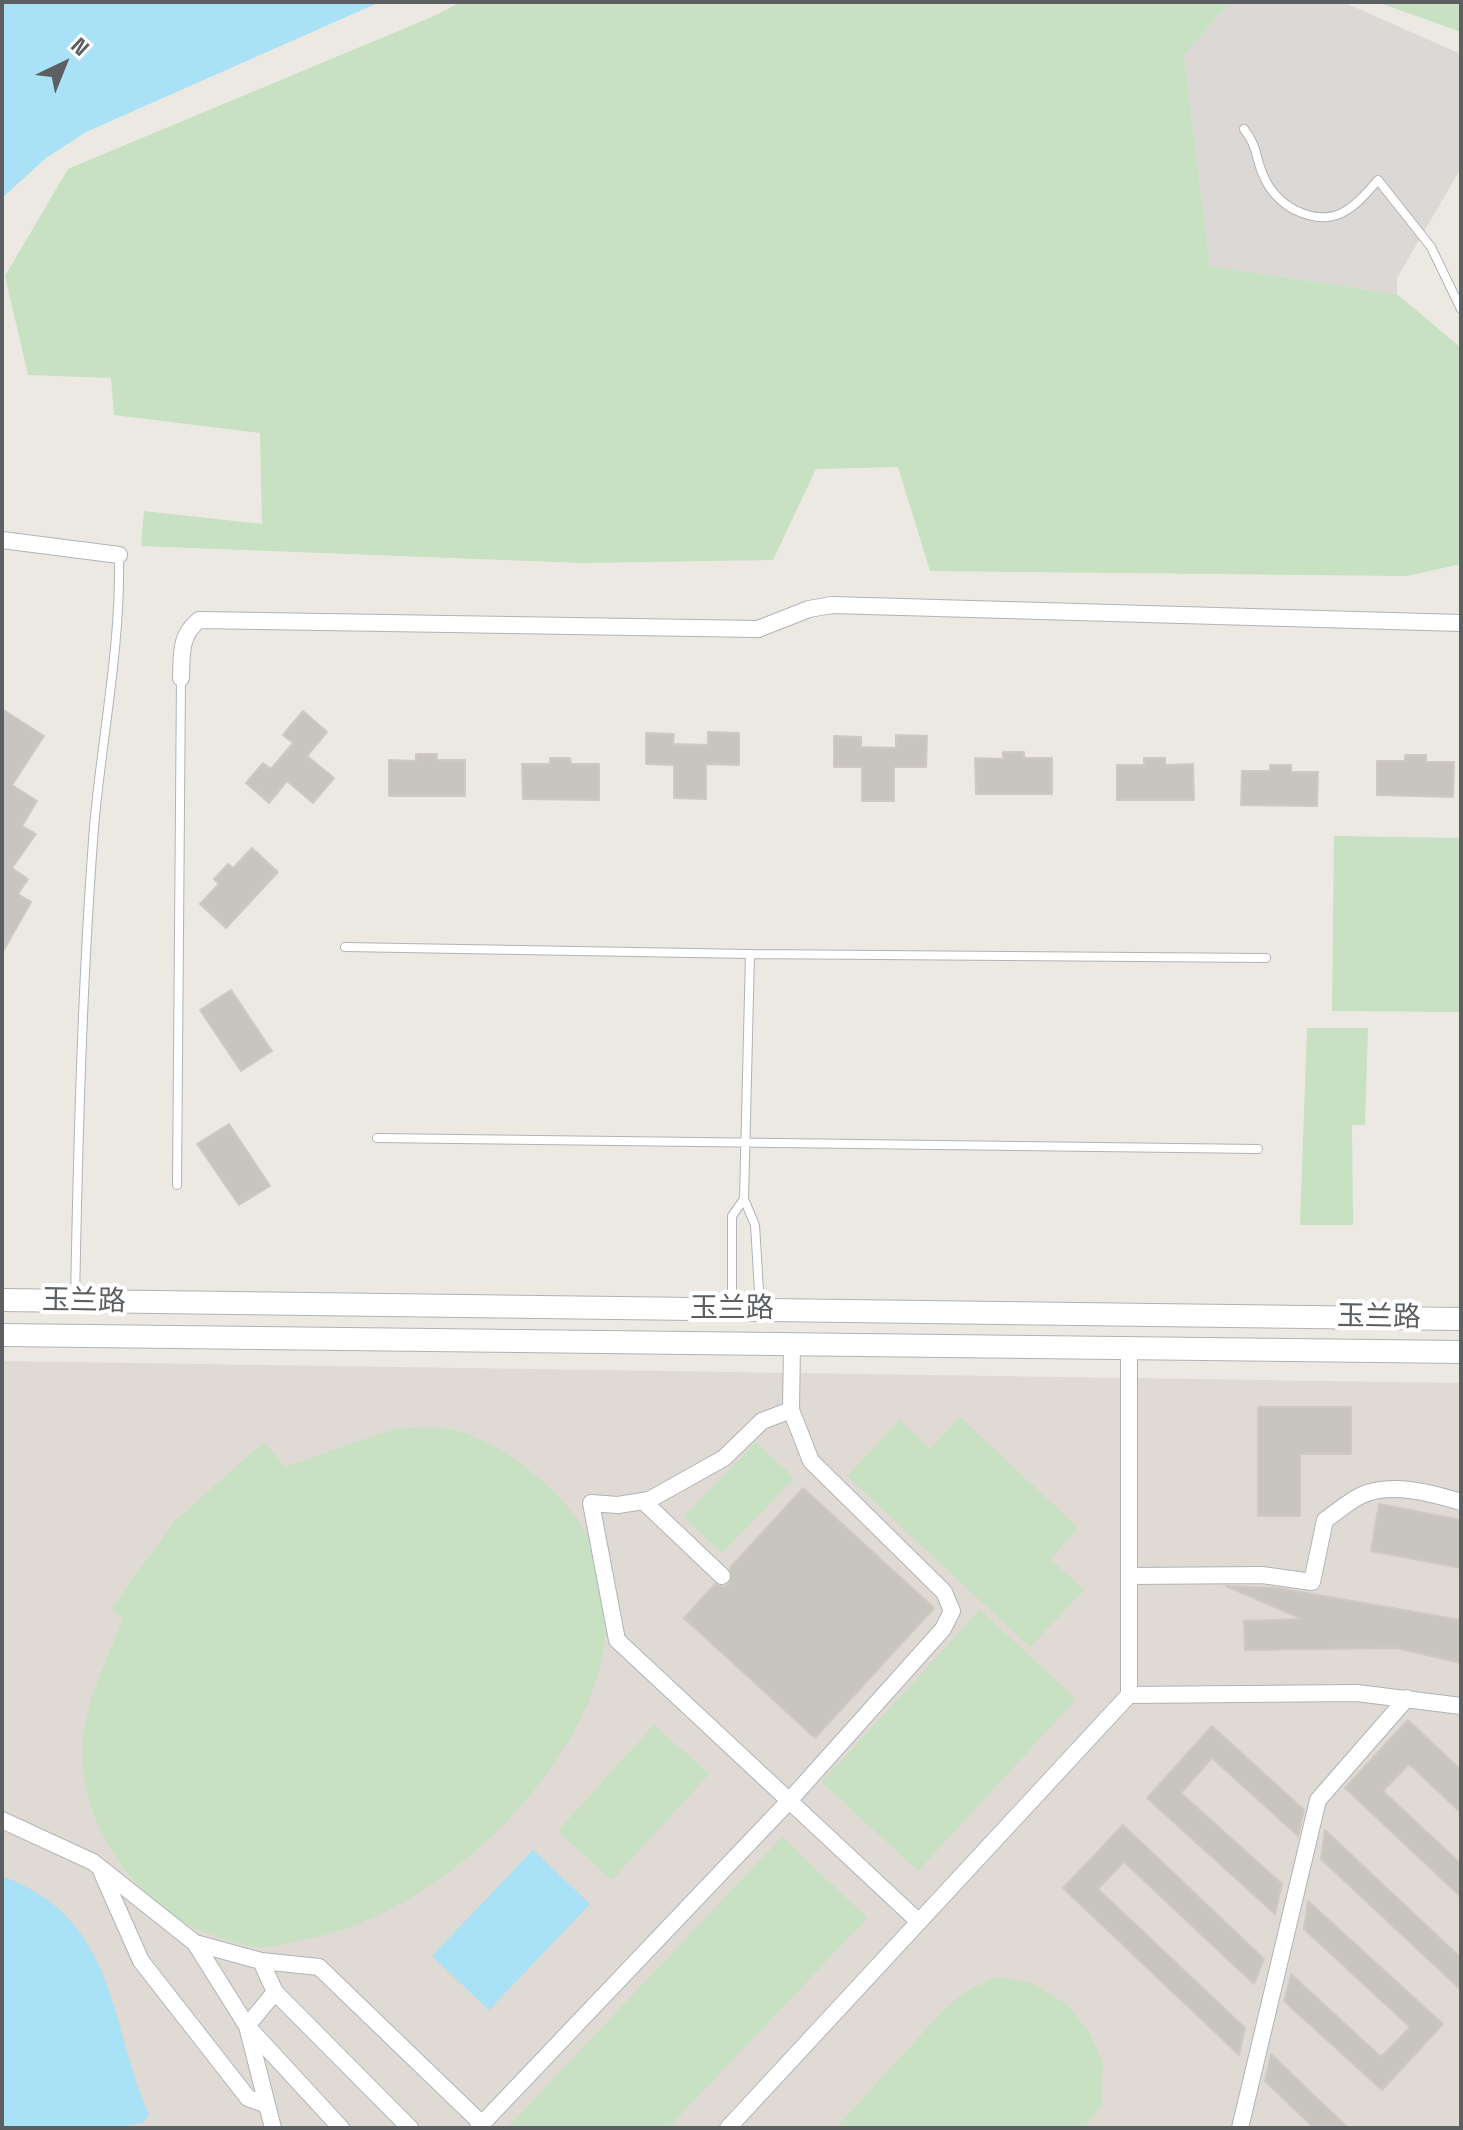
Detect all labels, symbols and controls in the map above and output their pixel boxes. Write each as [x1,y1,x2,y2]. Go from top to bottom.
north arrow [24,24,104,104]
text: N [65,31,95,62]
street label: 玉兰路 [42,1284,126,1320]
street label: 玉兰路 [690,1292,774,1326]
street label: 玉兰路 [1337,1300,1421,1336]

